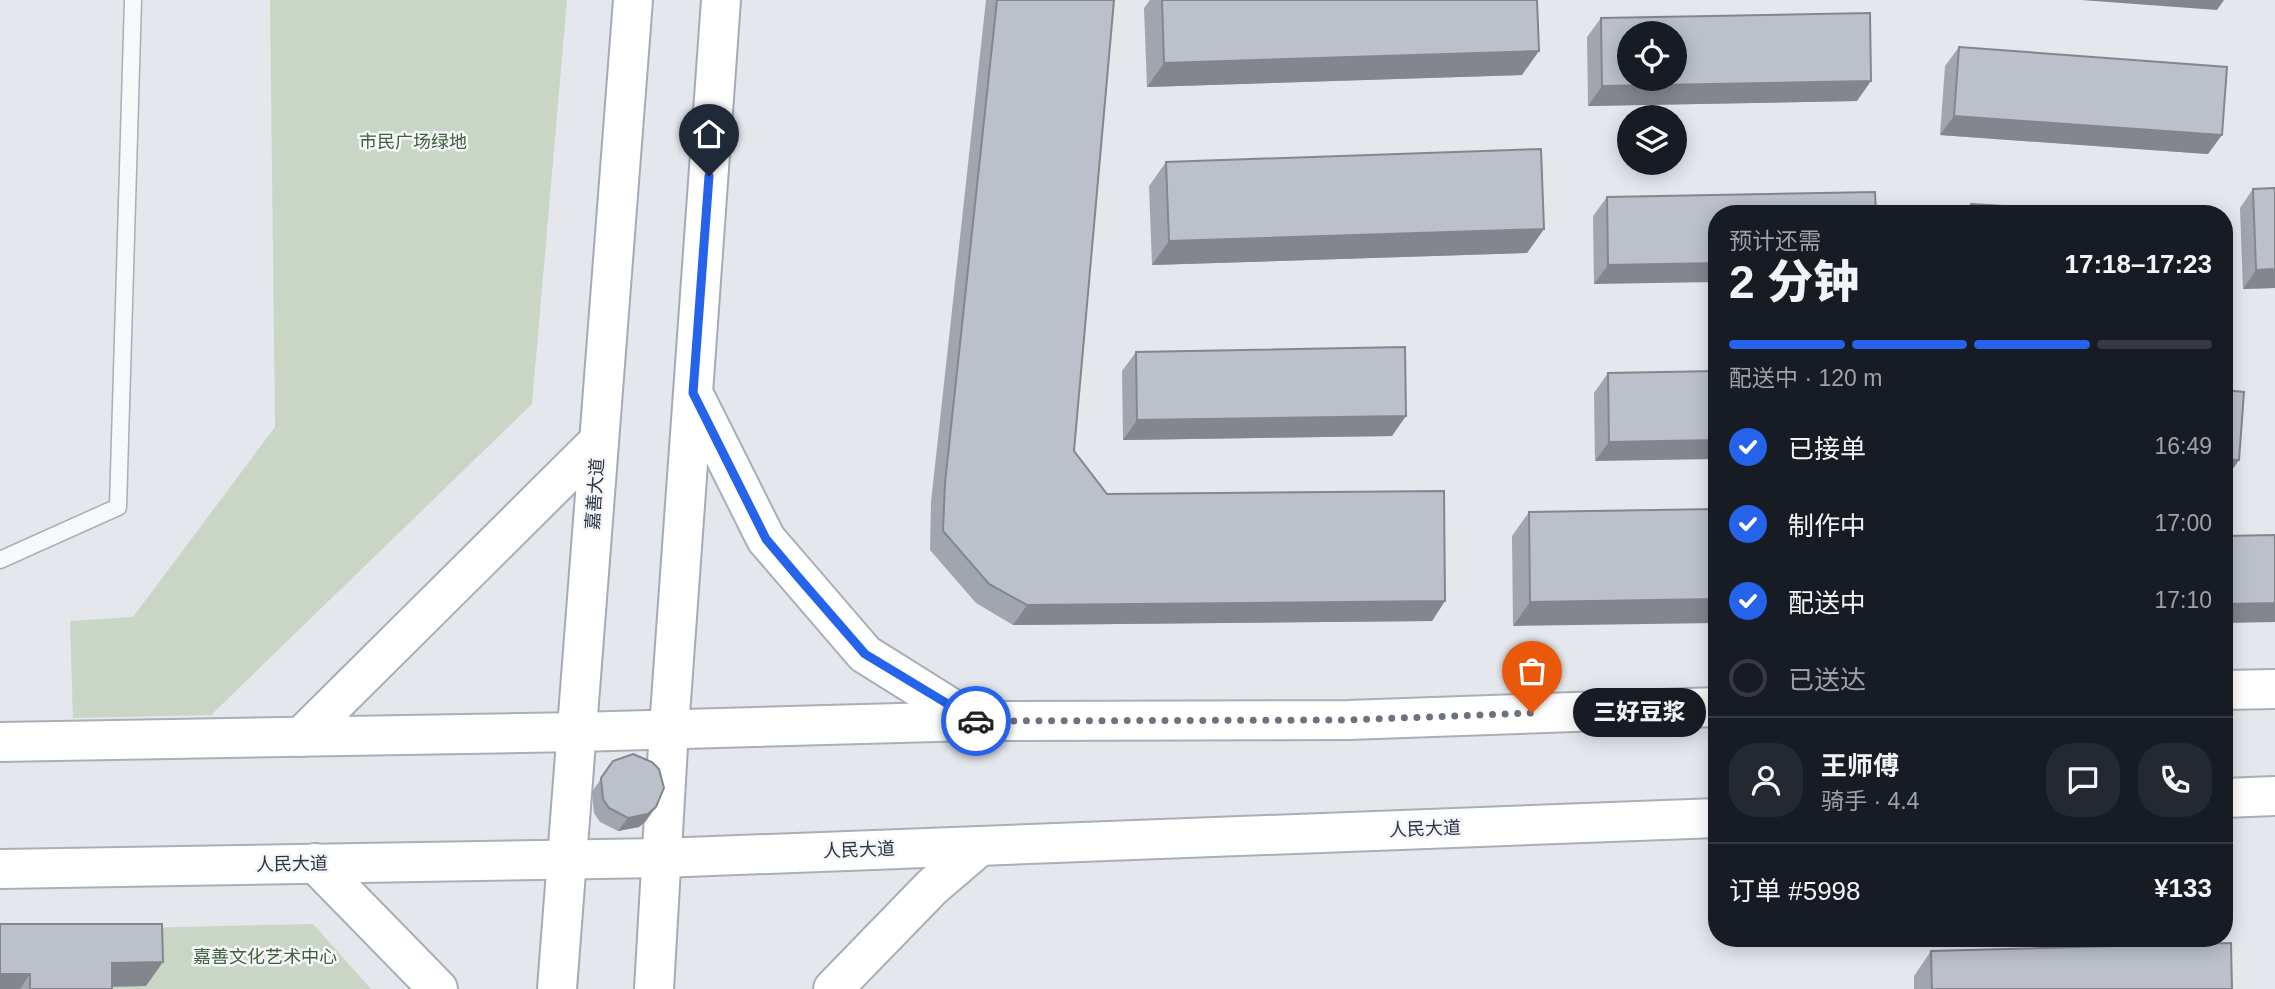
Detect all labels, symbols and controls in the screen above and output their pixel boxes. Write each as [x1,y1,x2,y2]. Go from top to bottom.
map controls [1617,21,1687,175]
button: locate [1617,21,1687,91]
pin [679,104,739,176]
button: layers [1617,105,1687,175]
icon: home [690,115,728,153]
park label: 市民广场绿地 [359,132,467,152]
text: 预计还需 [1729,228,1821,254]
text: 17:18–17:23 [2065,249,2212,279]
text: 2 分钟 [1729,256,1859,308]
text: 配送中 · 120 m [1729,365,1882,391]
icon: check [1729,428,1767,466]
text: 16:49 [2154,433,2212,459]
text: 已接单 [1788,434,1866,464]
street label: 嘉善大道 [583,457,607,531]
icon: check [1729,505,1767,543]
text: 17:00 [2154,510,2212,536]
text: 制作中 [1788,511,1866,541]
icon: check [1729,582,1767,620]
text: 17:10 [2154,587,2212,613]
text: 配送中 [1788,588,1866,618]
pin [1502,641,1562,713]
icon: bag [1513,652,1551,690]
text: 已送达 [1788,665,1866,695]
courier [941,686,1011,756]
callout: 三好豆浆 [1574,688,1707,738]
text: 三好豆浆 [1594,699,1686,725]
icon: car [957,702,995,740]
button: person [1729,743,1803,817]
button: chat [2046,743,2120,817]
button: phone [2138,743,2212,817]
text: 王师傅 [1821,751,1899,781]
text: 骑手 · 4.4 [1821,788,1919,814]
street label: 人民大道 [1389,818,1461,840]
street label: 人民大道 [823,839,895,861]
street label: 人民大道 [256,853,328,875]
text: ¥133 [2154,873,2212,903]
text: 订单 #5998 [1729,876,1861,906]
park label: 嘉善文化艺术中心 [193,947,337,967]

